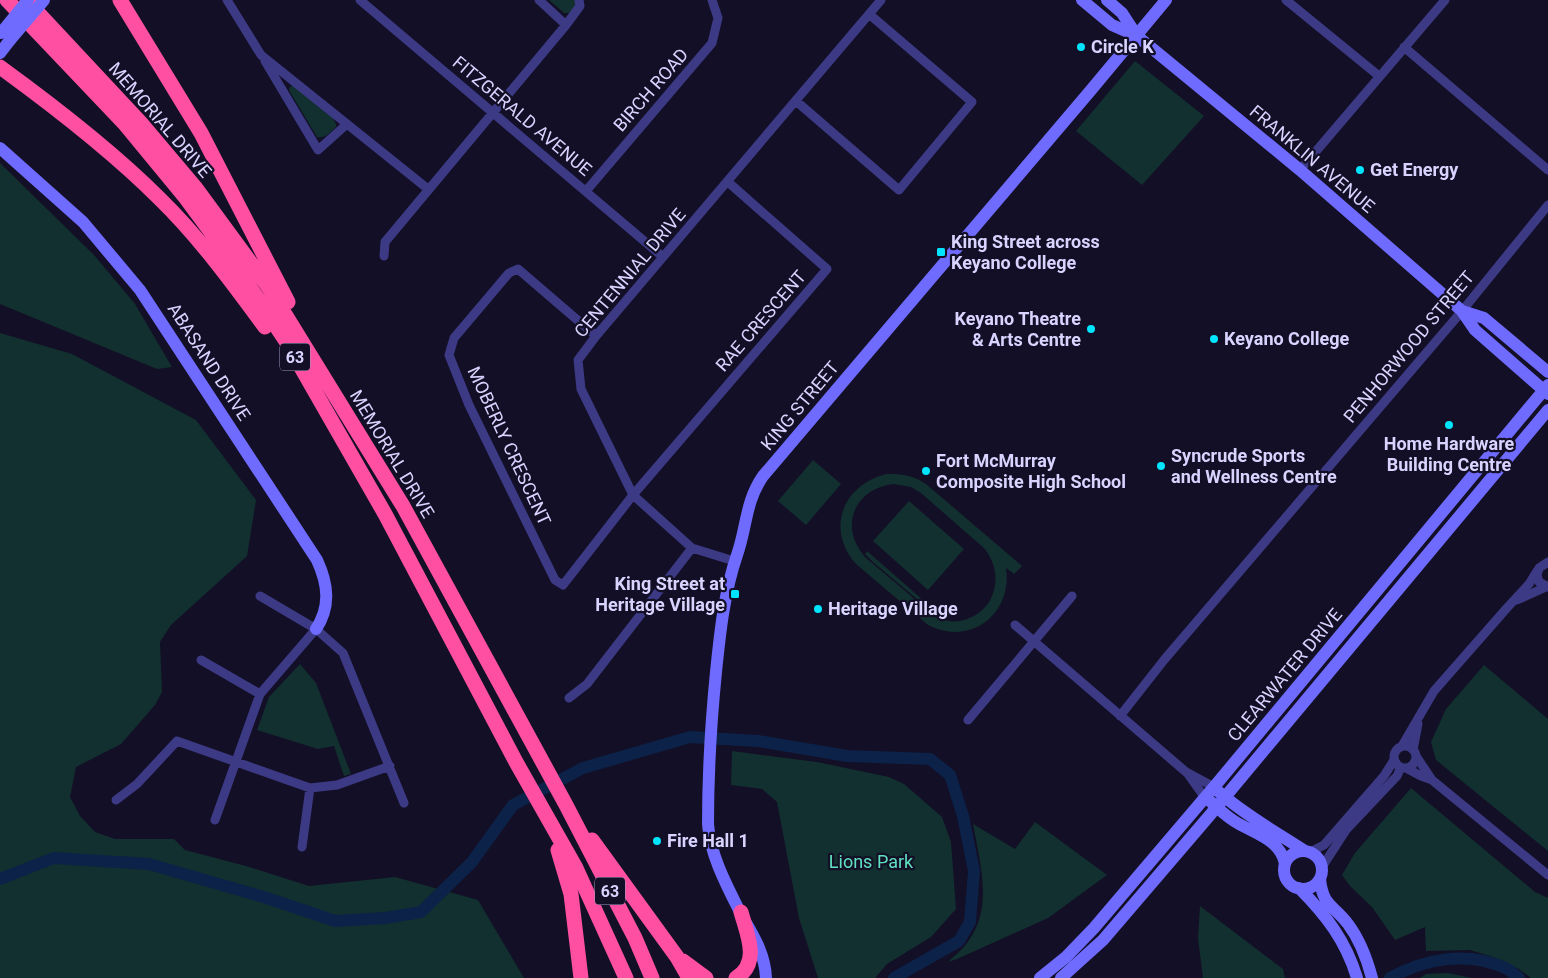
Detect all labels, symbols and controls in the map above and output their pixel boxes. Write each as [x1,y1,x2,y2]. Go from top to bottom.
place label: Circle K [1091,36,1154,57]
marker: Circle K [1075,41,1087,53]
street label: BIRCH ROAD [609,44,692,135]
street label: FITZGERALD AVENUE [449,51,596,180]
street label: MEMORIAL DRIVE [105,58,216,182]
street label: FRANKLIN AVENUE [1246,100,1379,217]
place label: Get Energy [1370,159,1459,180]
marker: Get Energy [1354,164,1366,176]
street label: CENTENNIAL DRIVE [570,204,690,341]
place label: King Street across Keyano College [951,231,1100,273]
marker: King Street across Keyano College [935,246,947,258]
street label: RAE CRESCENT [711,266,810,375]
street label: PENHORWOOD STREET [1339,266,1478,427]
street label: ABASAND DRIVE [164,299,255,424]
place label: Keyano Theatre & Arts Centre [955,308,1081,350]
marker: Keyano Theatre & Arts Centre [1085,323,1097,335]
place label: Keyano College [1224,328,1350,349]
marker: Keyano College [1208,333,1220,345]
road number: 63 [280,344,310,371]
street label: KING STREET [756,357,843,454]
street label: MOBERLY CRESCENT [463,363,556,529]
street label: MEMORIAL DRIVE [346,386,439,522]
marker: Home Hardware Building Centre [1443,419,1455,431]
place label: Home Hardware Building Centre [1384,433,1515,475]
place label: Syncrude Sports and Wellness Centre [1171,445,1337,487]
place label: Fort McMurray Composite High School [936,450,1126,492]
marker: Syncrude Sports and Wellness Centre [1155,460,1167,472]
marker: Fort McMurray Composite High School [920,465,932,477]
place label: King Street at Heritage Village [595,573,725,615]
marker: King Street at Heritage Village [729,588,741,600]
place label: Heritage Village [828,598,958,619]
marker: Heritage Village [812,603,824,615]
street label: CLEARWATER DRIVE [1223,604,1346,745]
place label: Fire Hall 1 [667,830,749,851]
marker: Fire Hall 1 [651,835,663,847]
park label: Lions Park [829,851,914,872]
road number: 63 [595,878,625,904]

